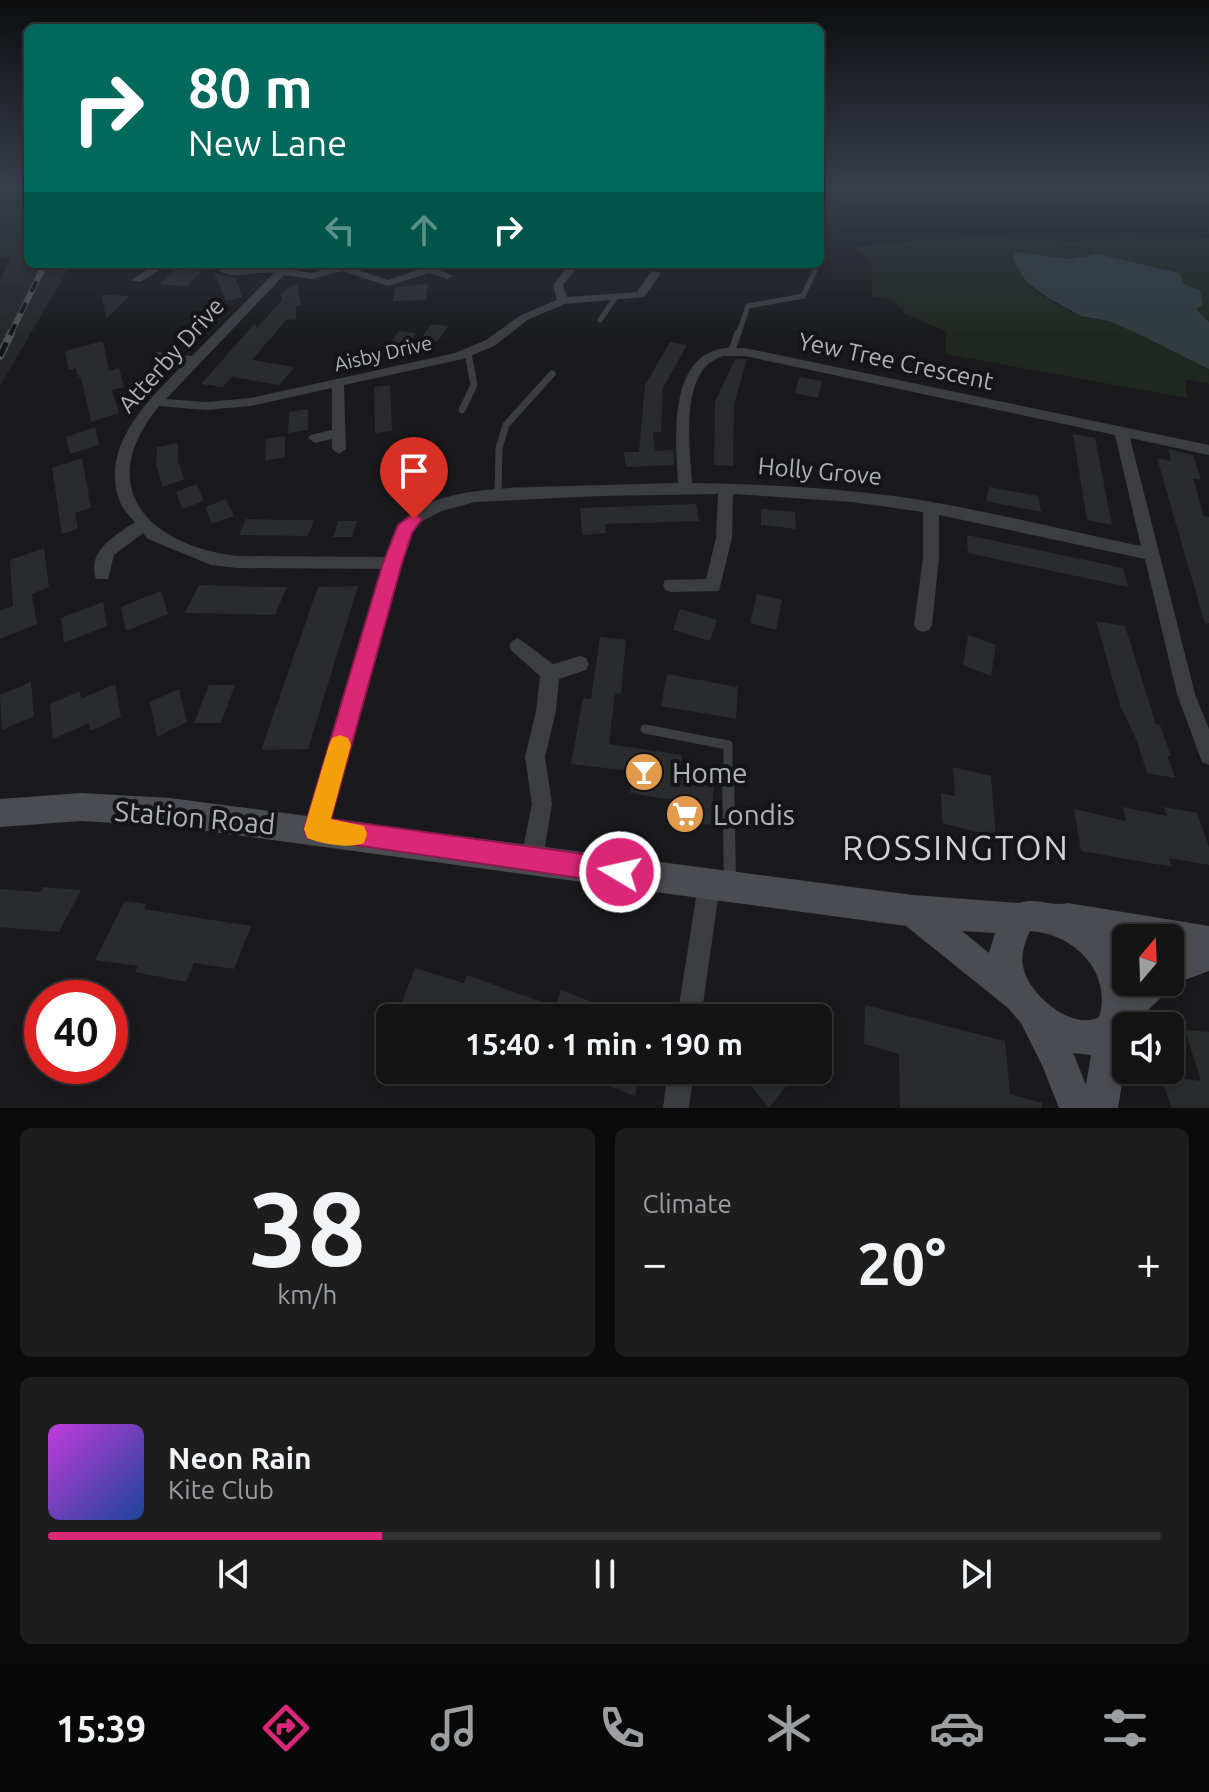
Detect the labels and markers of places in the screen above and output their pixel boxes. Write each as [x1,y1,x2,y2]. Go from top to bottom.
pin [380,437,448,519]
bar icon: Home [623,751,665,793]
place label: Home [672,757,748,788]
supermarket icon: Londis [664,793,706,835]
place label: Londis [713,799,795,830]

